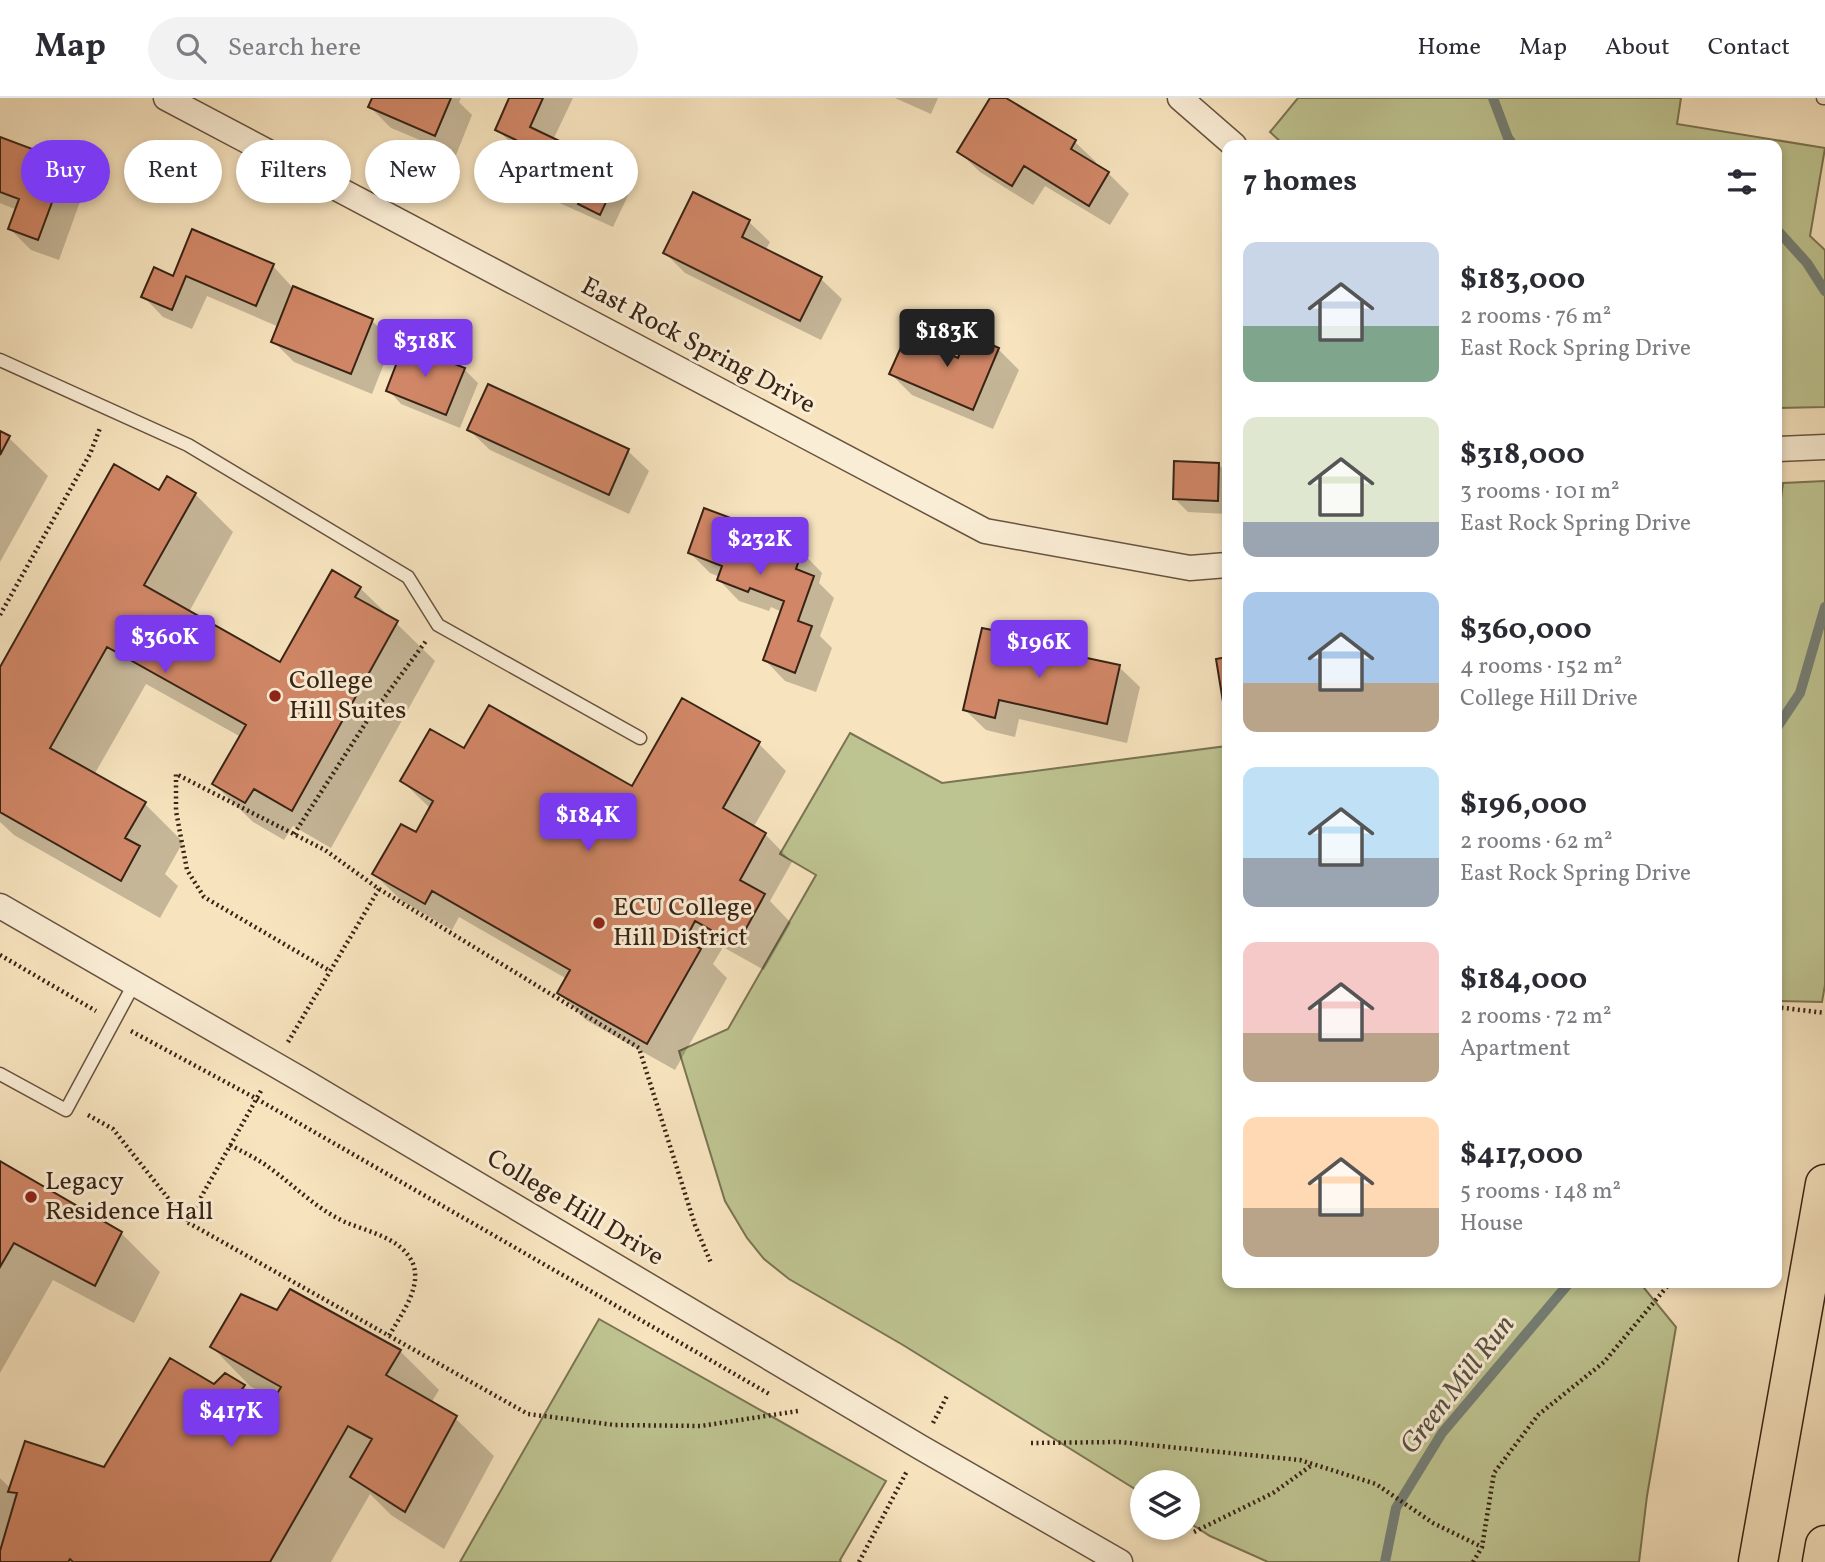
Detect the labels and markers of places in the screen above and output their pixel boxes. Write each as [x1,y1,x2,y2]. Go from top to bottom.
pin: $183K [898,310,996,369]
pin: $318K [376,320,474,379]
pin: $232K [711,518,809,577]
pin: $360K [116,616,214,675]
pin: $196K [990,620,1088,680]
place label: College Hill Suites [289,663,406,729]
marker: College Hill Suites [267,688,283,704]
pin: $184K [539,794,637,853]
place label: ECU College Hill District [613,890,752,956]
marker: ECU College Hill District [591,915,607,931]
place label: Legacy Residence Hall [45,1164,213,1230]
marker: Legacy Residence Hall [23,1189,39,1205]
pin: $417K [182,1390,280,1449]

